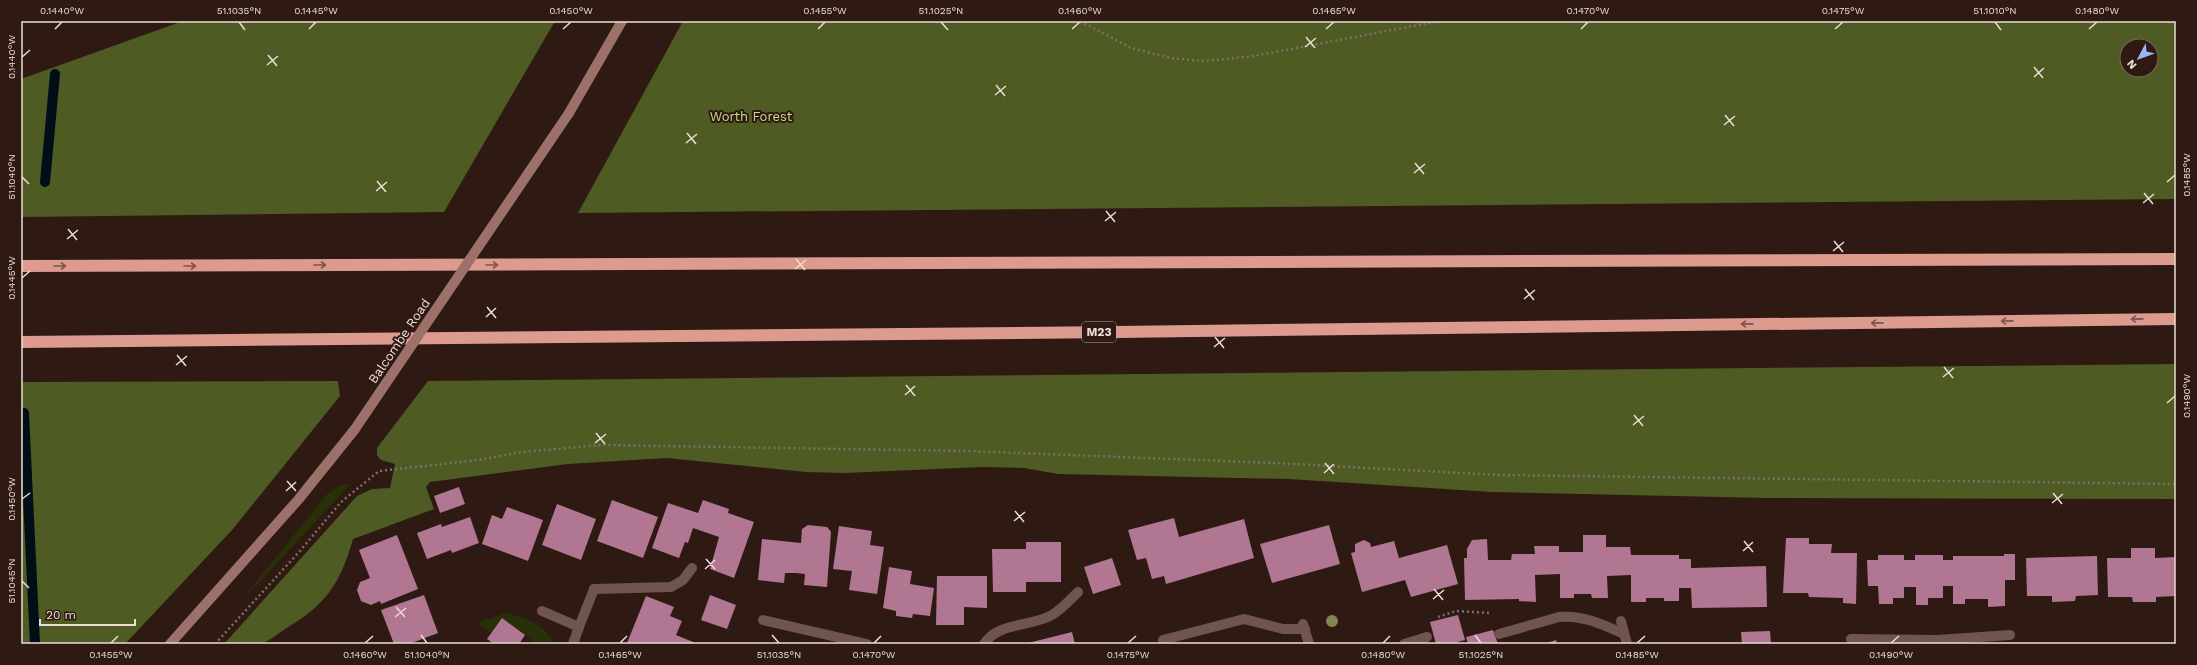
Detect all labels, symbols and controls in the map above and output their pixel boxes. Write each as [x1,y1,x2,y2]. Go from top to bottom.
text: 0.1440°W [40,5,84,16]
text: 51.1035°N [217,5,261,16]
text: 0.1445°W [294,5,338,16]
text: 0.1450°W [549,5,593,16]
text: 0.1455°W [803,5,847,16]
text: 51.1025°N [919,5,963,16]
text: 0.1460°W [1058,5,1102,16]
text: 0.1465°W [1312,5,1356,16]
text: 0.1470°W [1567,5,1610,16]
text: 0.1475°W [1822,5,1865,16]
text: 51.1010°N [1973,5,2017,16]
text: 0.1480°W [2075,5,2119,16]
text: 0.1440°W [6,35,17,79]
north arrow [2119,38,2159,78]
text: N [2124,57,2139,72]
park label: Worth Forest [710,109,793,124]
text: 0.1485°W [2181,153,2192,197]
text: 51.1040°N [6,154,17,200]
text: 0.1445°W [6,256,17,300]
one-way arrow [313,261,326,269]
one-way arrow [485,261,498,269]
one-way arrow [53,262,66,270]
one-way arrow [183,262,196,270]
street label: Balcombe Road [365,296,433,386]
one-way arrow [2131,315,2144,323]
one-way arrow [2001,317,2014,325]
one-way arrow [1871,319,1884,327]
one-way arrow [1741,320,1754,328]
road number: M23 [1082,322,1116,342]
text: 0.1490°W [2181,374,2192,418]
text: 0.1450°W [6,477,17,521]
text: 51.1045°N [6,558,17,604]
scale bar [40,601,135,627]
text: 20 m [46,608,76,622]
text: 0.1455°W [89,649,133,660]
text: 0.1460°W [343,649,387,660]
text: 51.1040°N [404,649,450,660]
text: 0.1465°W [598,649,642,660]
text: 51.1035°N [757,649,801,660]
text: 0.1470°W [853,649,896,660]
text: 0.1475°W [1107,649,1150,660]
text: 0.1480°W [1361,649,1405,660]
text: 51.1025°N [1459,649,1503,660]
text: 0.1485°W [1615,649,1659,660]
text: 0.1490°W [1869,649,1913,660]

